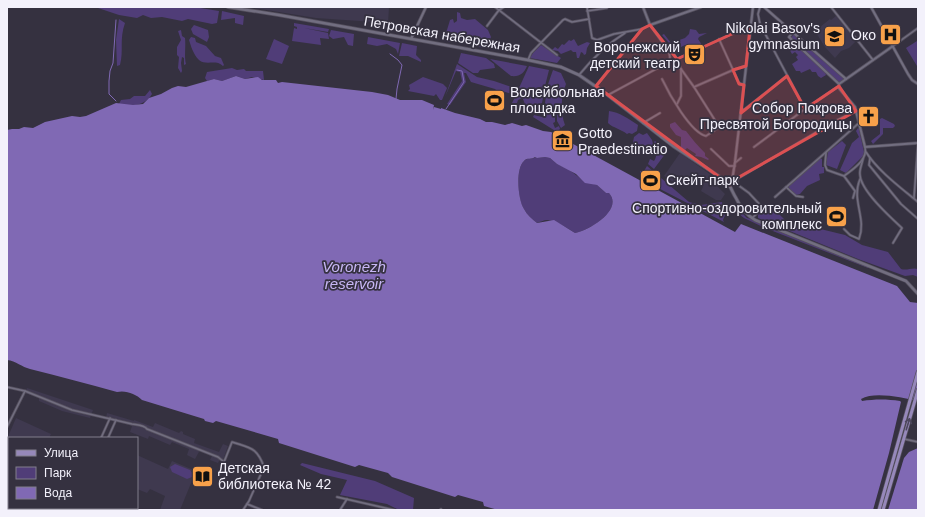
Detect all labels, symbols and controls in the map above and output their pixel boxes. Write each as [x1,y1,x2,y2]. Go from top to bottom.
street label: Петровская набережная [363,12,521,56]
place label: Nikolai Basov's gymnasium [726,20,820,52]
hospital icon: Око [878,22,904,48]
school or university icon: Nikolai Basov's gymnasium [822,23,848,49]
place label: Око [851,27,876,43]
place label: Воронежский детский театр [590,39,680,71]
theatre icon: Воронежский детский театр [682,42,708,68]
place label: Волейбольная площадка [510,84,605,116]
sports icon: Волейбольная площадка [482,87,508,113]
place label: Собор Покрова Пресвятой Богородицы [700,100,852,132]
church icon: Собор Покрова Пресвятой Богородицы [855,103,881,129]
place label: Gotto Praedestinatio [578,125,668,157]
museum icon: Gotto Praedestinatio [549,128,575,154]
sports icon: Скейт-парк [638,167,664,193]
place label: Скейт-парк [666,172,739,188]
place label: Спортивно-оздоровительный комплекс [632,200,822,232]
sports icon: Спортивно-оздоровительный комплекс [824,203,850,229]
water label: Voronezh reservoir [322,258,386,292]
one-way arrow [905,418,912,431]
legend [8,437,138,509]
text: Улица [44,446,78,460]
place label: Детская библиотека № 42 [218,460,332,492]
library icon: Детская библиотека № 42 [189,463,215,489]
text: Парк [44,466,72,480]
text: Вода [44,486,72,500]

